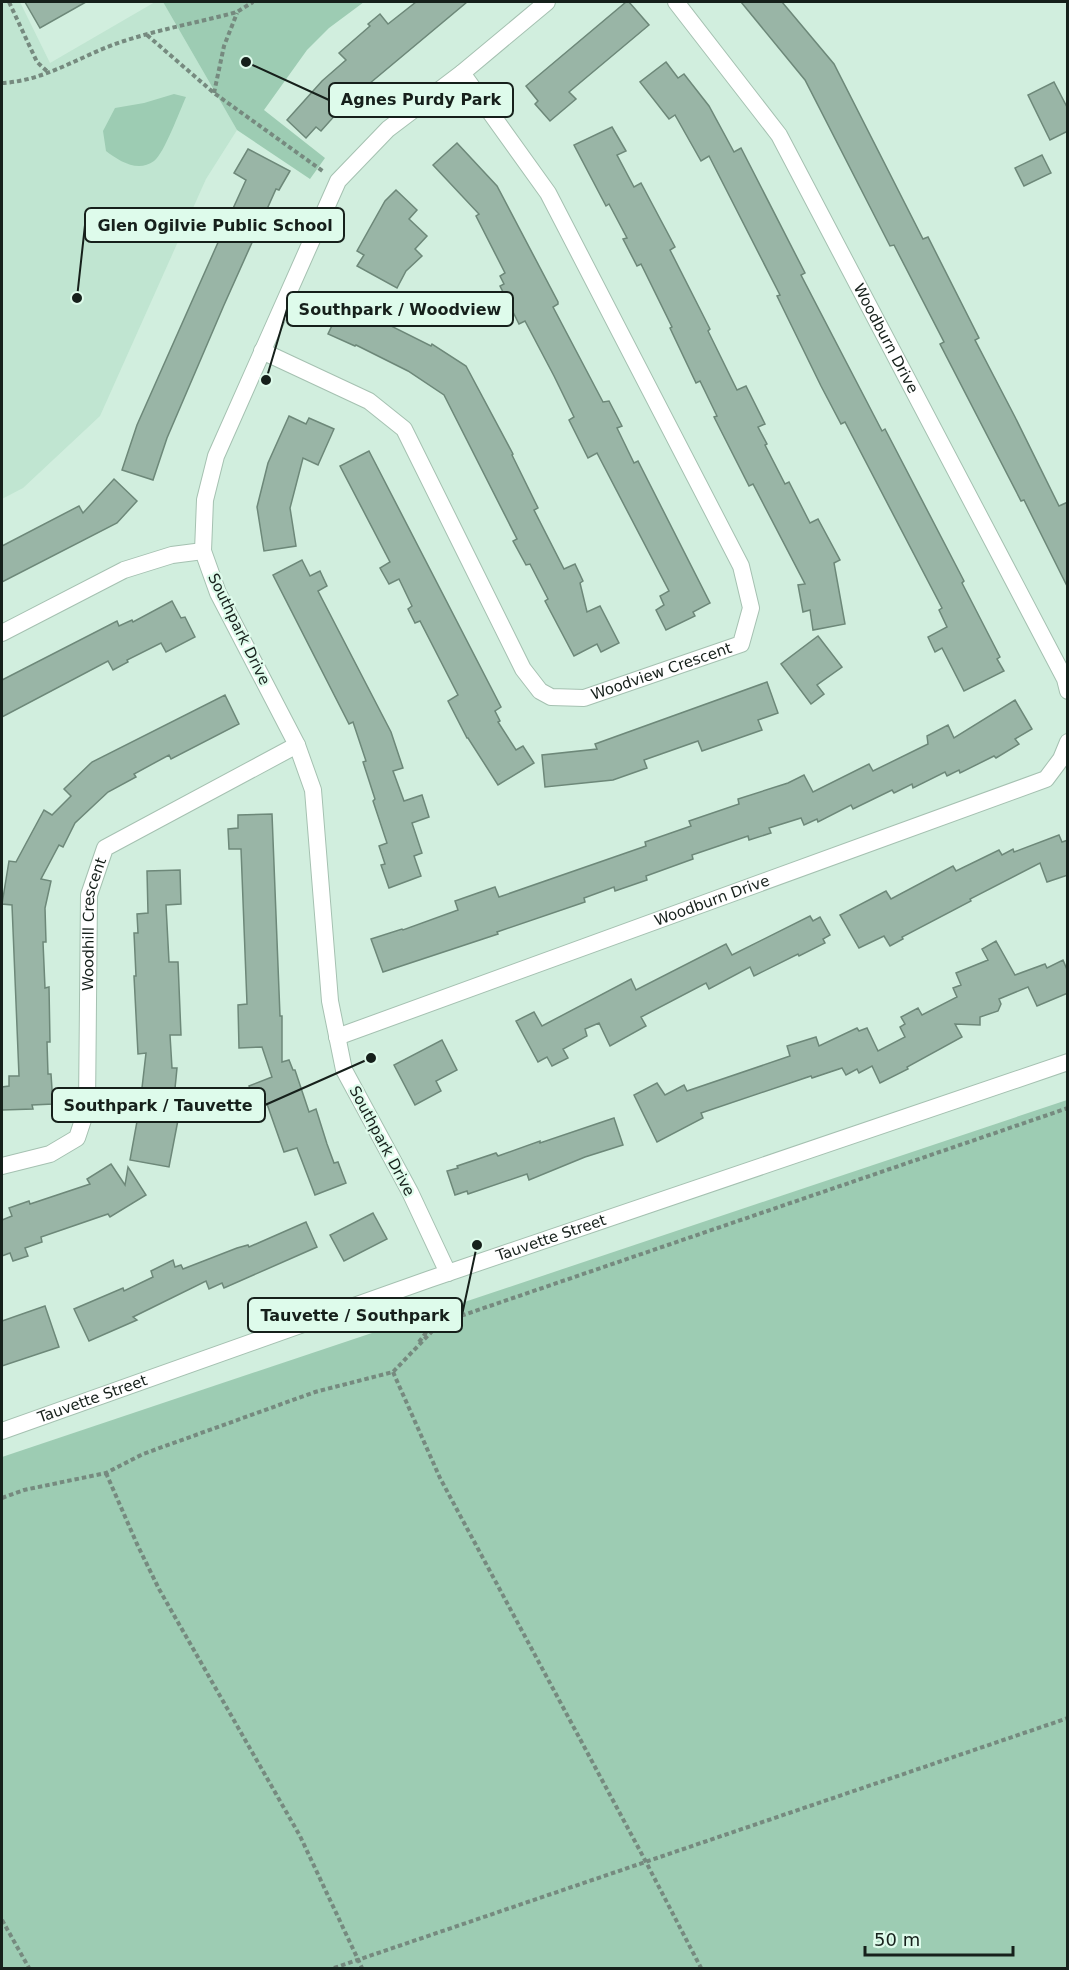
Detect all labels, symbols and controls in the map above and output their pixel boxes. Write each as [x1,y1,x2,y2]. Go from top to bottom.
callout: Agnes Purdy Park [329,83,513,117]
text: Agnes Purdy Park [341,90,501,109]
callout: Glen Ogilvie Public School [85,208,344,242]
text: Glen Ogilvie Public School [97,216,333,235]
street label: Woodburn Drive [850,281,922,396]
callout: Southpark / Woodview [287,292,513,326]
text: Southpark / Woodview [299,300,502,319]
street label: Southpark Drive [204,570,274,688]
street label: Woodview Crescent [589,639,734,704]
street label: Woodhill Crescent [79,855,110,991]
street label: Woodburn Drive [652,871,772,930]
street label: Southpark Drive [345,1083,419,1199]
callout: Southpark / Tauvette [52,1088,265,1122]
text: Southpark / Tauvette [63,1096,253,1115]
street label: Tauvette Street [493,1211,608,1265]
callout: Tauvette / Southpark [248,1298,462,1332]
text: Tauvette / Southpark [260,1306,450,1325]
street label: Tauvette Street [34,1371,150,1427]
scale bar [865,1919,1014,1957]
text: 50 m [874,1929,920,1950]

